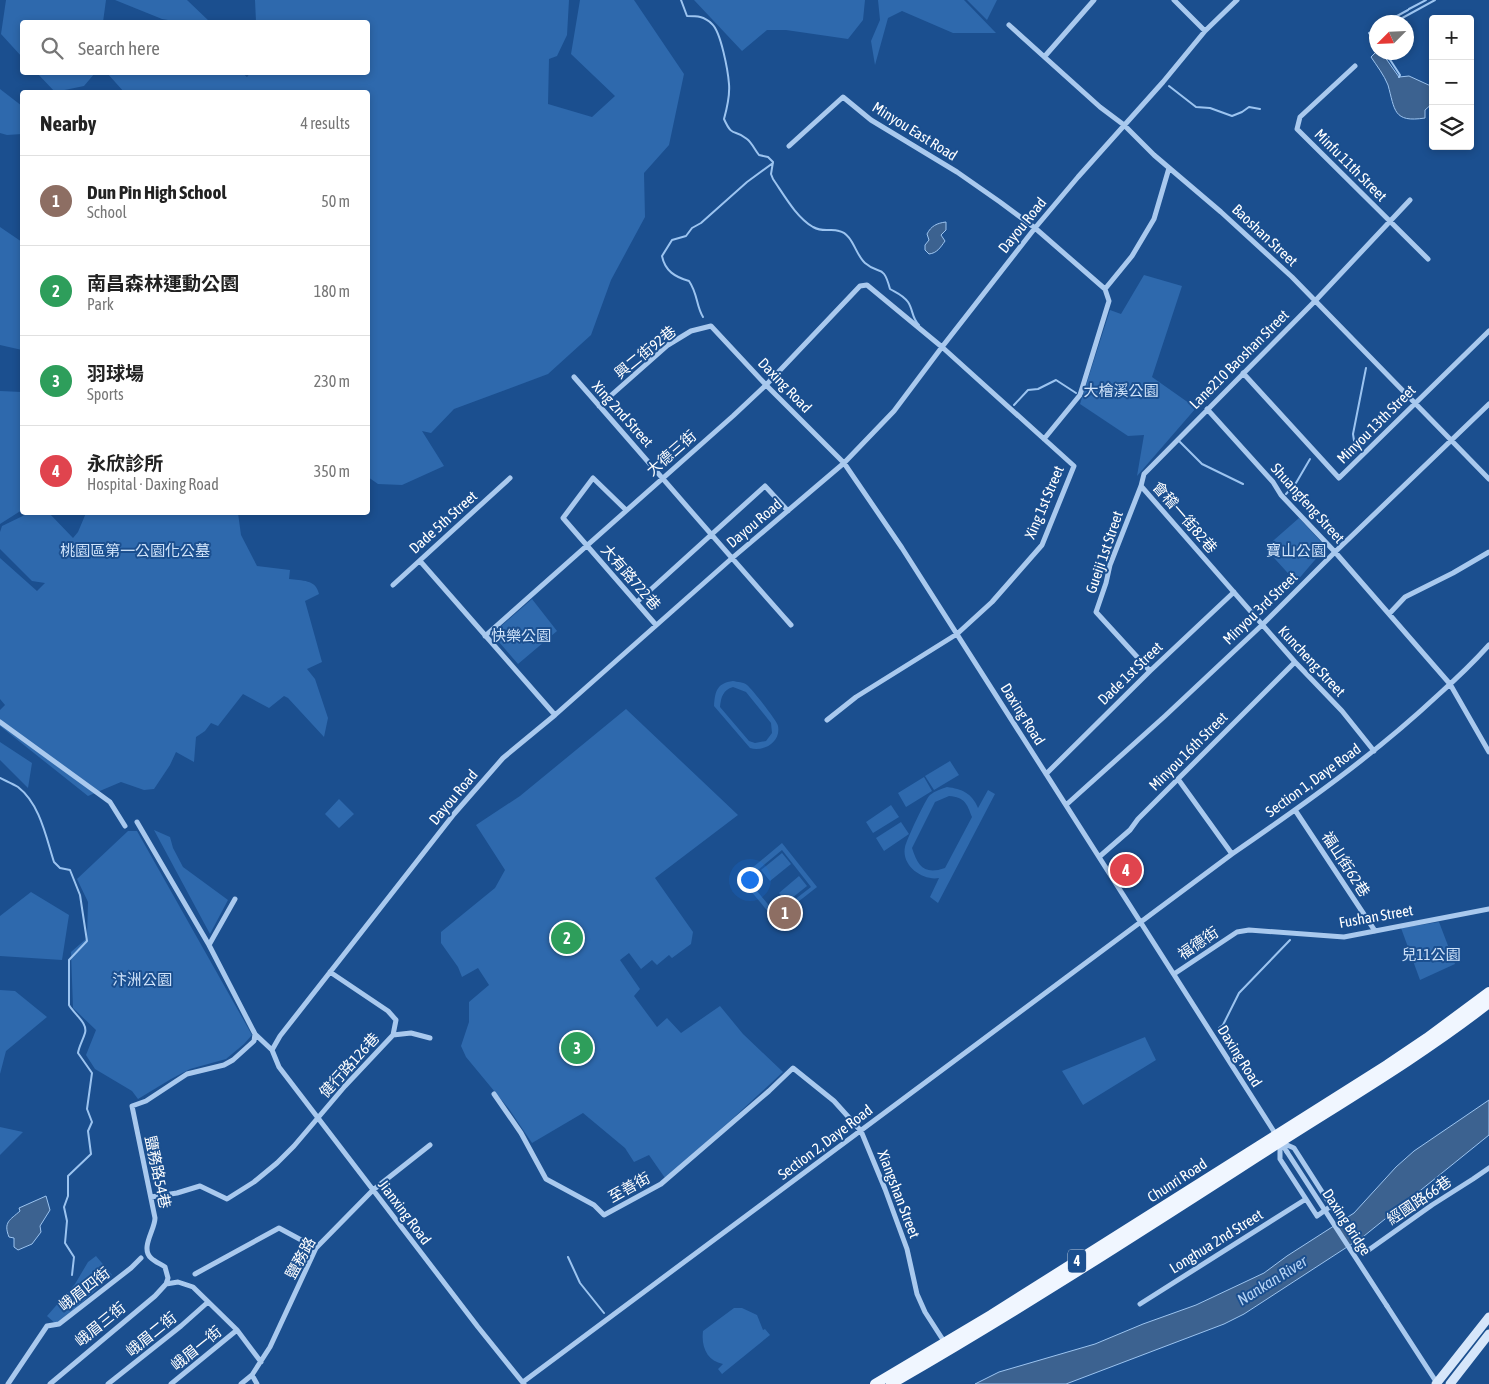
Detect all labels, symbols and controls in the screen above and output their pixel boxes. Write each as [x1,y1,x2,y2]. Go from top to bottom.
north arrow [1369,15,1414,60]
map controls [1429,15,1474,150]
button: + [1429,15,1474,60]
search box [20,20,370,75]
icon: search [38,34,66,62]
text: Search here [78,37,160,59]
button: − [1429,60,1474,105]
street label: Minyou East Road [869,98,961,164]
button: layers [1429,105,1474,150]
text: Nearby [40,111,96,135]
text: 4 results [300,114,350,132]
street label: Minfu 11th Street [1311,125,1391,205]
text: Dun Pin High School [87,181,226,203]
text: 1 [52,192,60,210]
text: 50 m [321,192,350,210]
street label: Dayou Road [995,194,1049,256]
street label: Baoshan Street [1229,201,1301,269]
text: School [87,203,127,221]
text: 南昌森林運動公園 [87,272,239,294]
text: 2 [52,282,60,300]
text: 180 m [314,282,350,300]
text: Park [87,295,114,313]
street label: Lane210 Baoshan Street [1186,306,1292,412]
street label: 興二街92巷 [611,322,679,382]
street label: Daxing Road [755,354,815,416]
text: 羽球場 [87,362,144,384]
text: 3 [52,372,60,390]
text: 230 m [314,372,350,390]
street label: Xing 2nd Street [589,378,657,450]
street label: Minyou 13th Street [1333,381,1419,467]
park label: 大檜溪公園 [1083,382,1159,399]
text: Sports [87,385,124,403]
street label: 大德三街 [643,427,699,479]
text: 永欣診所 [87,452,163,474]
street label: Shuangfeng Street [1268,460,1348,546]
text: 4 [52,462,60,480]
text: 350 m [314,462,350,480]
street label: Xing 1st Street [1021,463,1067,541]
text: Hospital · Daxing Road [87,475,219,493]
street label: 會稽一街82巷 [1149,478,1221,556]
street label: Dade 5th Street [406,487,480,557]
street label: Dayou Road [723,495,785,551]
street label: Gueiji 1st Street [1082,509,1126,595]
street label: 大有路722巷 [598,541,664,613]
park label: 桃園區第一公園化公墓 [60,542,210,559]
park label: 寶山公園 [1266,542,1326,559]
street label: Minyou 3rd Street [1219,568,1301,648]
street label: Kuncheng Street [1275,622,1349,700]
park label: 快樂公園 [491,627,551,644]
street label: Dade 1st Street [1094,638,1166,708]
street label: Daxing Road [997,680,1049,748]
street label: Minyou 16th Street [1145,708,1231,794]
street label: Section 1, Daye Road [1262,740,1364,820]
street label: Dayou Road [425,766,481,828]
street label: 福山街62巷 [1319,828,1373,900]
pin: 4 [1110,851,1142,889]
your location [737,867,763,893]
pin: 1 [769,894,801,932]
street label: Fushan Street [1338,901,1414,931]
pin: 2 [551,919,583,957]
street label: 福德街 [1175,923,1221,963]
park label: 兒11公園 [1401,946,1461,963]
park label: 汴洲公園 [112,971,172,988]
street label: Daxing Road [1214,1022,1266,1090]
street label: 健行路126巷 [316,1029,382,1101]
pin: 3 [561,1029,593,1067]
street label: Section 2, Daye Road [775,1101,875,1183]
street label: 鹽務路54巷 [142,1134,174,1210]
street label: Xiangshan Street [874,1148,924,1240]
street label: Chunri Road [1144,1155,1210,1205]
street label: 至善街 [605,1169,653,1205]
street label: 經國路66巷 [1384,1172,1454,1228]
street label: Jianxing Road [375,1176,435,1248]
street label: Daxing Bridge [1319,1186,1375,1259]
street label: Longhua 2nd Street [1166,1206,1266,1276]
street label: 鹽務路 [282,1234,318,1282]
road number: 4 [1068,1250,1086,1272]
water label: Nankan River [1234,1251,1311,1309]
street label: 峨眉四街 [55,1264,113,1314]
street label: 峨眉三街 [71,1299,129,1349]
street label: 峨眉二街 [122,1309,180,1359]
street label: 峨眉一街 [167,1323,225,1373]

